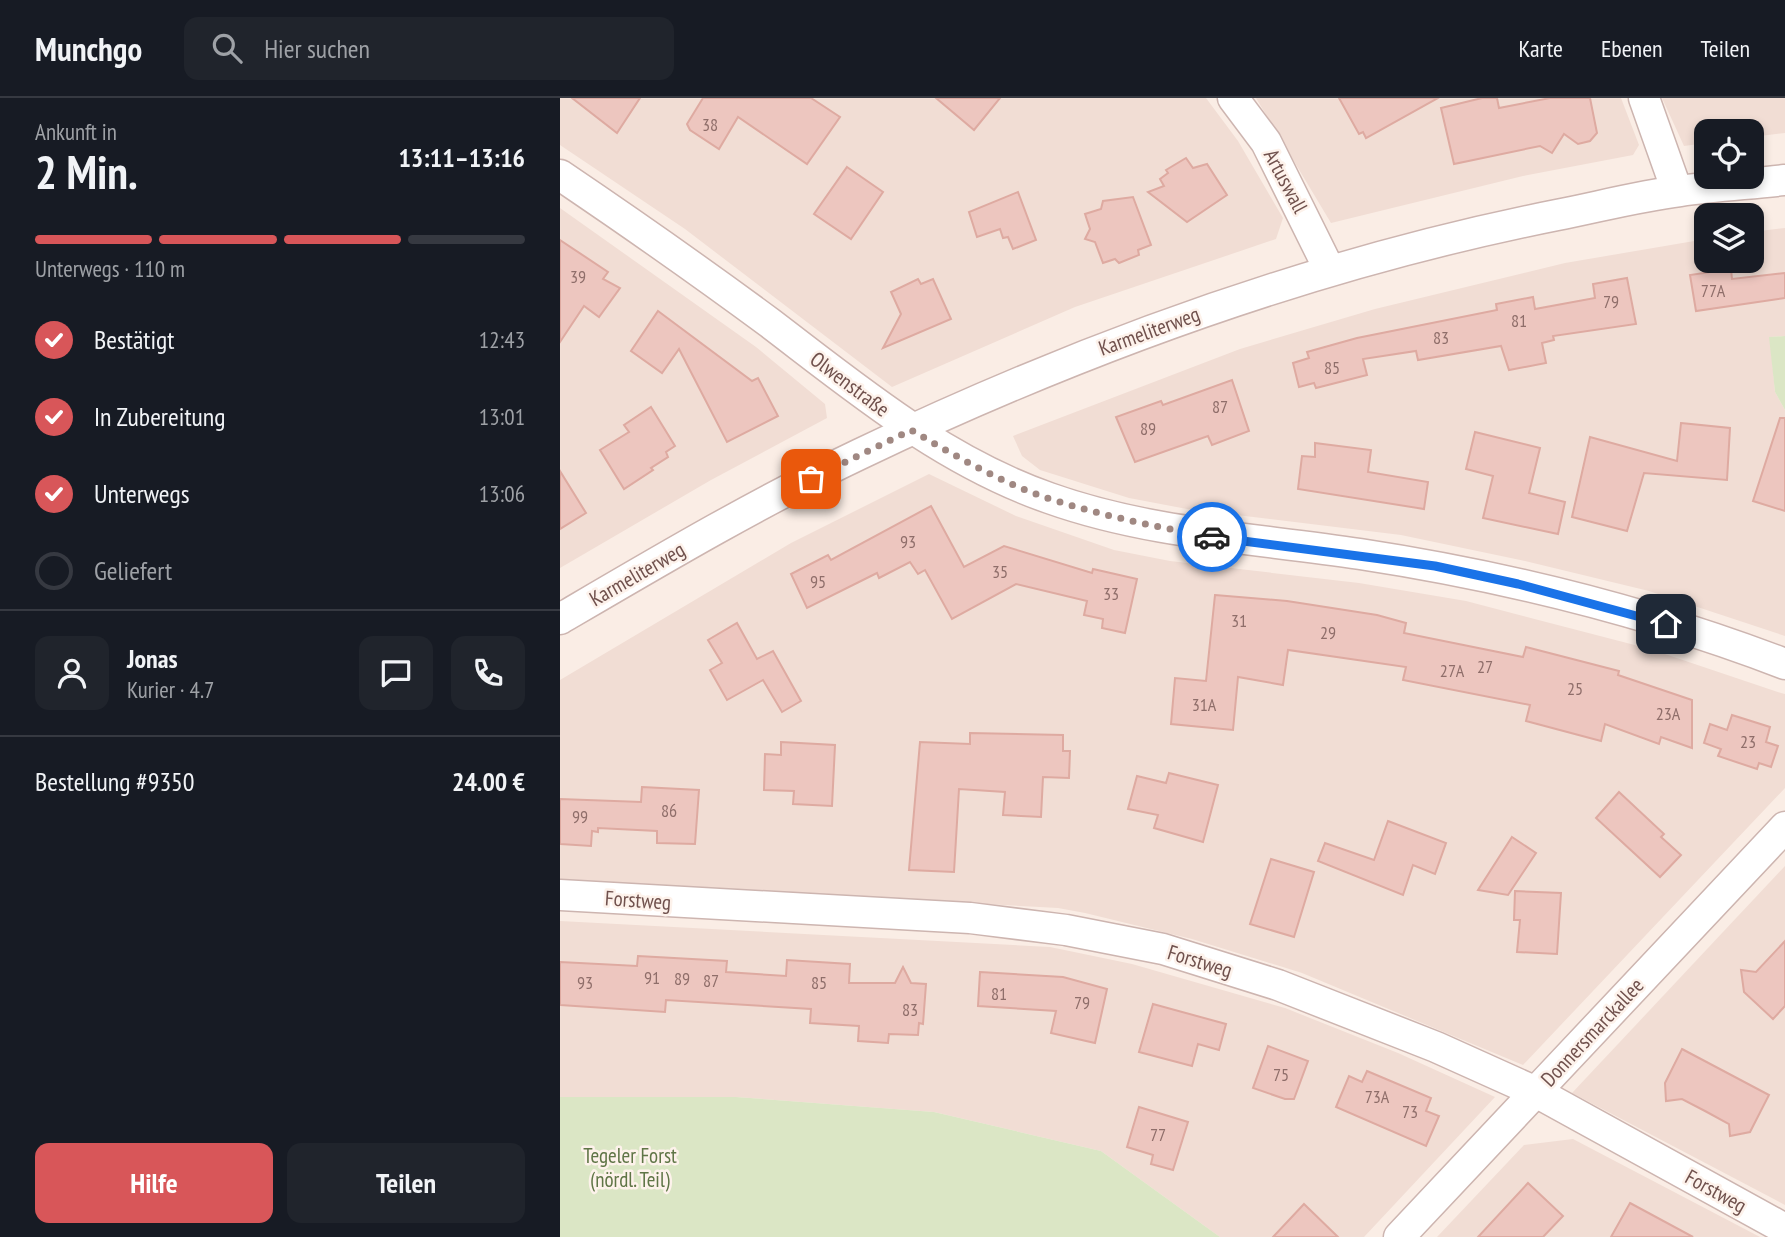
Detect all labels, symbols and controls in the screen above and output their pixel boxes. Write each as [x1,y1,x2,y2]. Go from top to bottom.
search box [184,17,674,80]
text: Munchgo [35,27,142,70]
icon: search [208,29,246,67]
text: Hier suchen [264,32,370,65]
text: Karte [1519,33,1563,64]
text: Ebenen [1601,33,1663,64]
text: Teilen [1701,33,1750,64]
house number: 38 [702,113,718,136]
text: Ankunft in [35,117,117,146]
map controls [1694,119,1764,273]
button: locate [1694,119,1764,189]
text: 13:11–13:16 [398,141,525,174]
text: 2 Min. [35,142,138,202]
street label: Artuswall [1258,144,1314,218]
button: layers [1694,203,1764,273]
text: Unterwegs · 110 m [35,254,185,283]
house number: 39 [570,265,586,288]
house number: 77A [1701,279,1726,302]
house number: 79 [1603,290,1619,313]
street label: Karmeliterweg [1095,300,1203,362]
house number: 81 [1511,309,1527,332]
icon: check [35,321,73,359]
text: Bestätigt [94,323,175,356]
text: 12:43 [479,325,525,354]
house number: 83 [1433,326,1449,349]
street label: Olwenstraße [805,345,895,423]
house number: 85 [1324,356,1340,379]
house number: 87 [1212,395,1228,418]
icon: check [35,398,73,436]
text: In Zubereitung [94,400,225,433]
text: 13:01 [479,402,525,431]
house number: 89 [1140,417,1156,440]
pin [781,449,841,509]
icon: bag [792,460,830,498]
icon: check [35,475,73,513]
text: Unterwegs [94,477,189,510]
text: 13:06 [479,479,525,508]
courier [1177,502,1247,572]
icon: car [1193,518,1231,556]
house number: 93 [900,530,916,553]
street label: Karmeliterweg [584,536,690,612]
text: Geliefert [94,554,172,587]
house number: 35 [992,560,1008,583]
house number: 95 [810,570,826,593]
house number: 33 [1103,582,1119,605]
pin [1636,594,1696,654]
icon: home [1647,605,1685,643]
house number: 31 [1231,609,1247,632]
house number: 29 [1320,621,1336,644]
button: person [35,636,109,710]
button: chat [359,636,433,710]
button: phone [451,636,525,710]
text: Jonas [127,642,178,675]
house number: 27 [1477,655,1493,678]
house number: 27A [1440,659,1465,682]
text: Kurier · 4.7 [127,675,214,704]
house number: 25 [1567,677,1583,700]
house number: 31A [1192,693,1217,716]
house number: 23A [1656,702,1681,725]
house number: 23 [1740,730,1756,753]
text: Bestellung #9350 [35,765,195,798]
text: 24.00 € [452,765,525,798]
house number: 86 [661,799,677,822]
house number: 99 [572,805,588,828]
street label: Forstweg [604,884,672,916]
street label: Forstweg [1164,938,1236,984]
house number: 91 [644,966,660,989]
house number: 89 [674,967,690,990]
house number: 87 [703,969,719,992]
house number: 93 [577,971,593,994]
house number: 85 [811,971,827,994]
street label: Donnersmarckallee [1535,972,1649,1092]
house number: 81 [991,982,1007,1005]
house number: 79 [1074,991,1090,1014]
house number: 83 [902,998,918,1021]
house number: 75 [1273,1063,1289,1086]
house number: 73A [1365,1085,1390,1108]
house number: 73 [1402,1100,1418,1123]
house number: 77 [1150,1123,1166,1146]
park label: Tegeler Forst (nördl. Teil) [583,1142,677,1193]
button: Hilfe [35,1143,273,1223]
button: Teilen [287,1143,525,1223]
street label: Forstweg [1681,1163,1751,1219]

